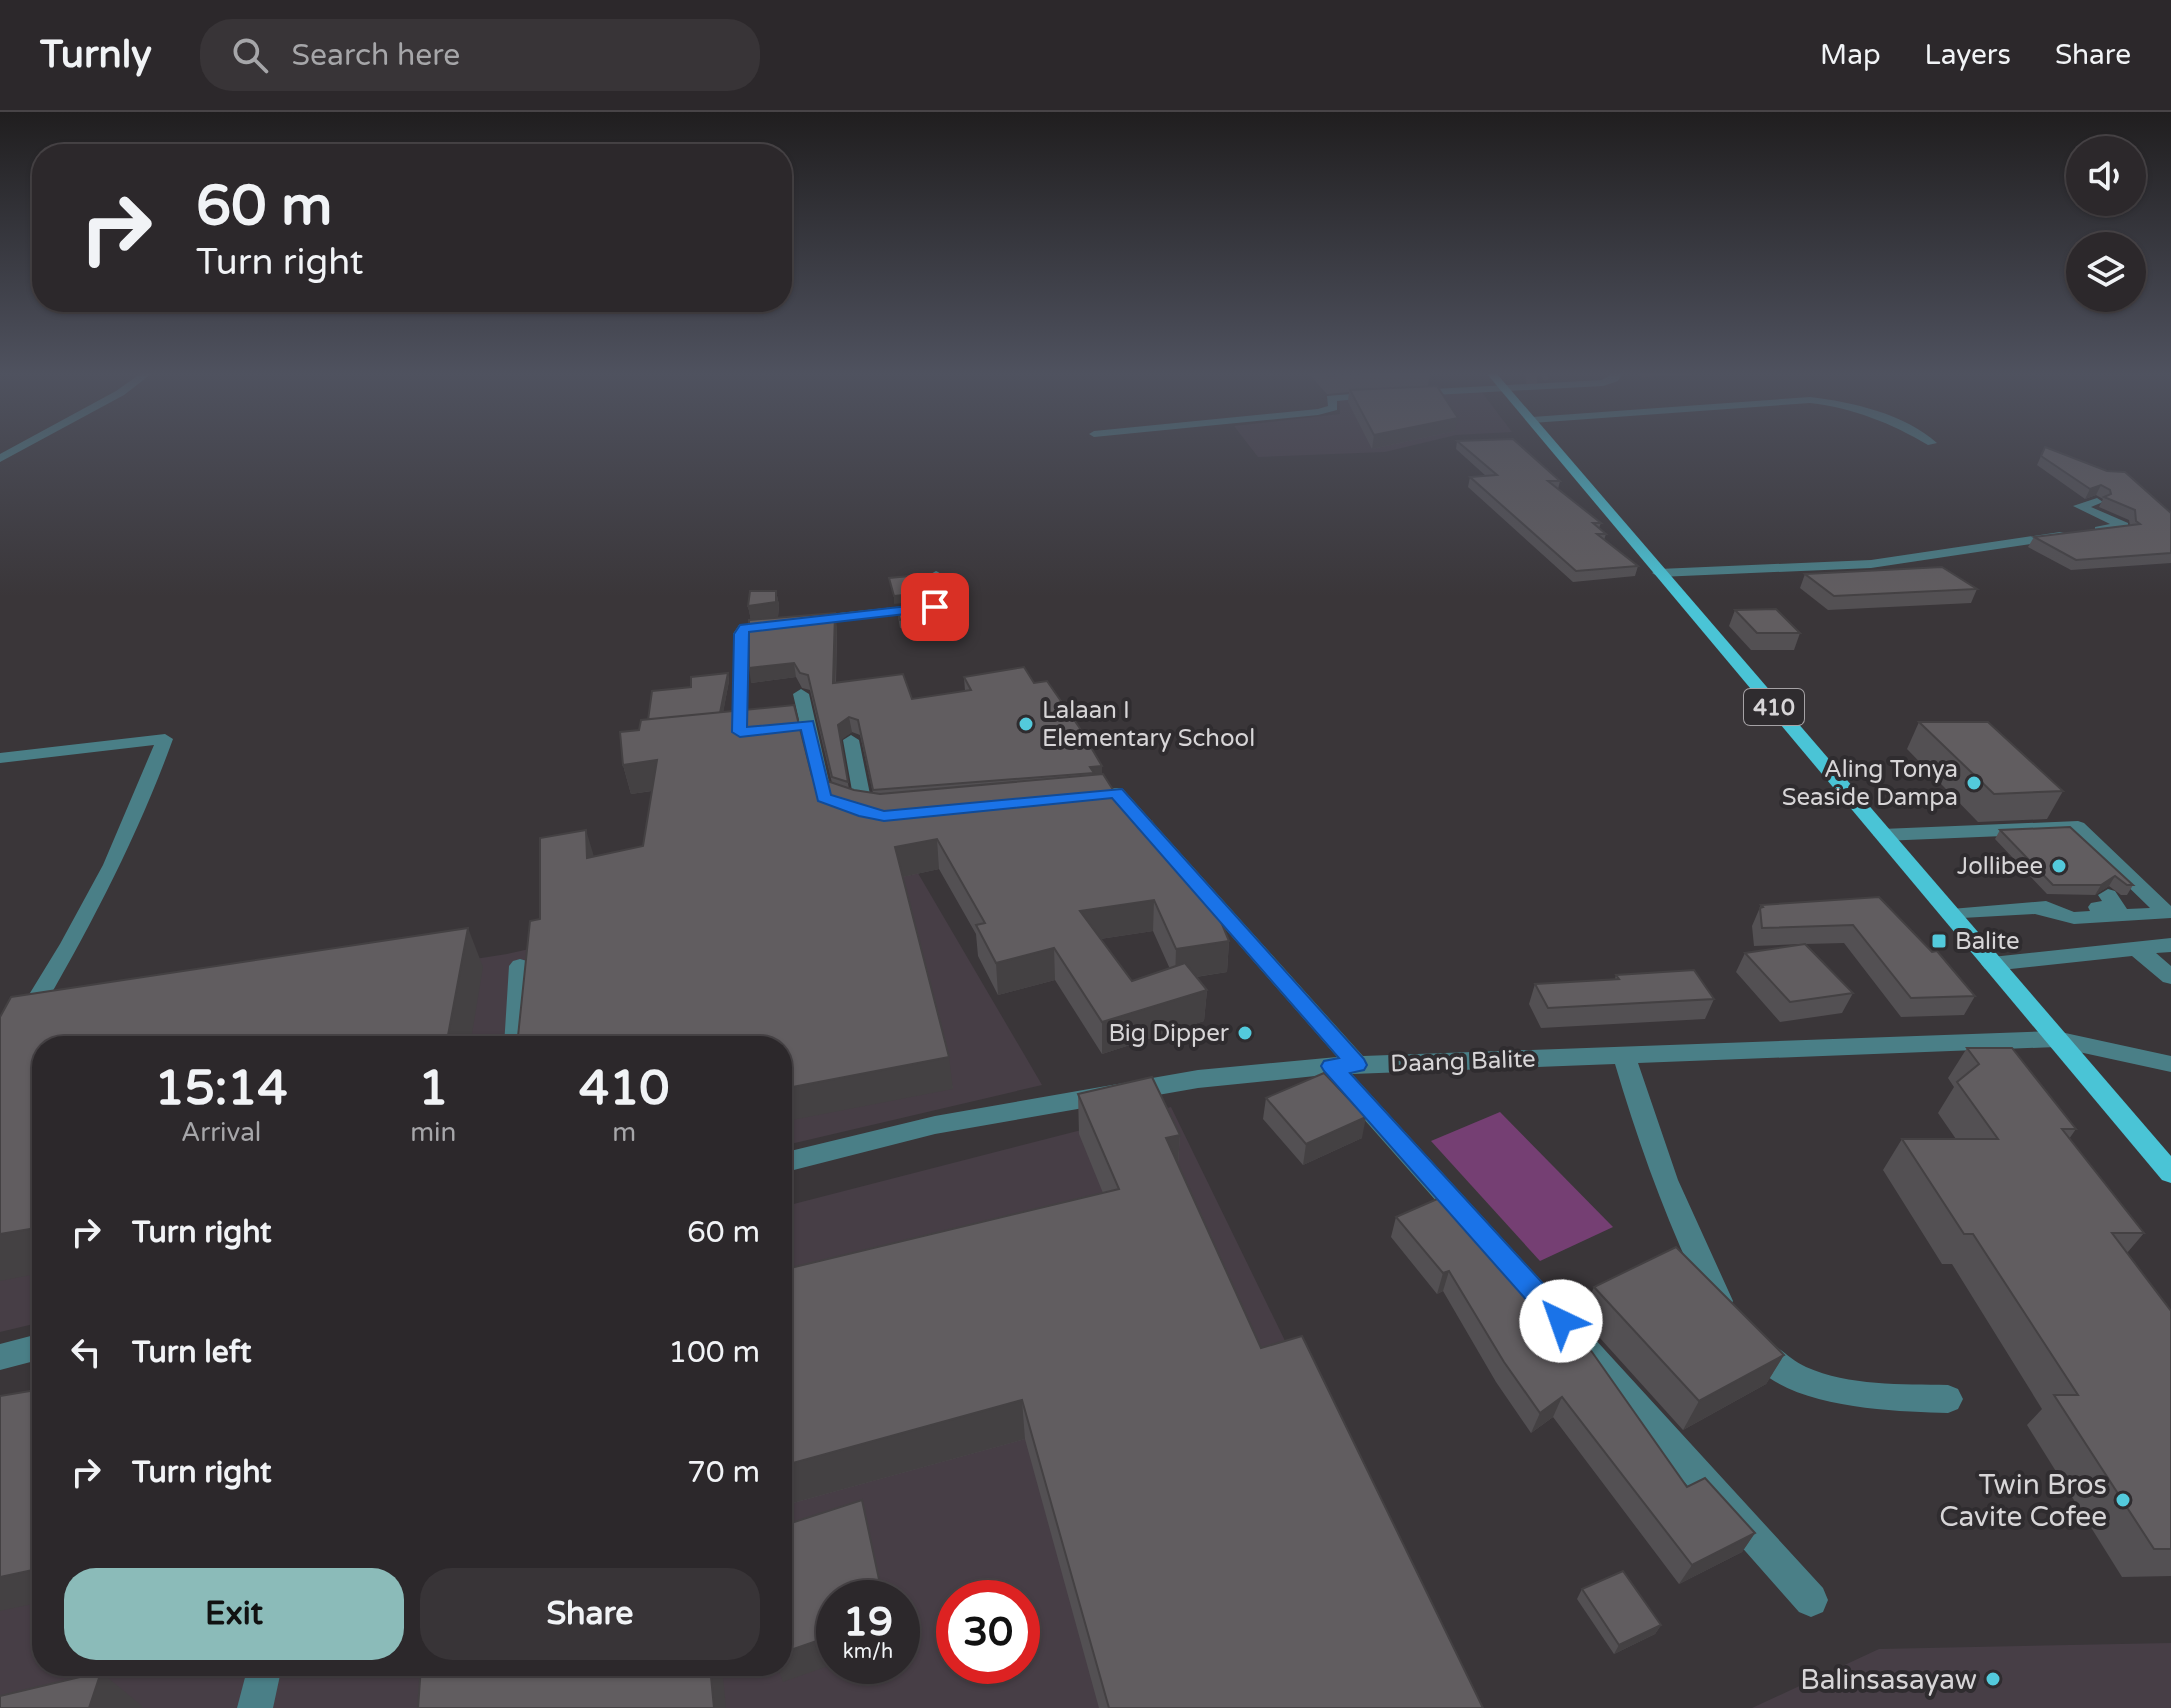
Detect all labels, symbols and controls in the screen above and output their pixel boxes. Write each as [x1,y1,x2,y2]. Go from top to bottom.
search box [200,19,760,91]
text: Turnly [40,32,152,78]
icon: search [228,33,272,77]
text: Search here [292,37,460,74]
text: Map [1820,38,1881,72]
text: Layers [1925,38,2011,72]
text: Share [2055,38,2131,72]
map controls [2066,136,2146,312]
button: sound [2066,136,2146,216]
text: 60 m [196,173,332,240]
icon: right [64,176,168,280]
button: layers [2066,232,2146,312]
text: Turn right [196,241,363,284]
pin [901,573,969,641]
icon: arrive [913,585,957,629]
road number: 410 [1744,689,1804,725]
place label: Lalaan I Elementary School [1042,696,1255,753]
marker: Lalaan I Elementary School [1017,715,1035,733]
place label: Aling Tonya Seaside Dampa [1782,755,1958,812]
marker: Aling Tonya Seaside Dampa [1965,774,1983,792]
place label: Jollibee [1957,852,2043,881]
marker: Jollibee [2050,857,2068,875]
place label: Balite [1955,927,2020,956]
marker: Balite [1930,932,1948,950]
place label: Big Dipper [1108,1019,1230,1048]
marker: Big Dipper [1236,1024,1254,1042]
street label: Daang Balite [1390,1044,1536,1079]
text: 15:14 [155,1060,288,1118]
text: 1 [418,1060,448,1118]
text: 410 [579,1060,669,1118]
text: Arrival [181,1117,261,1148]
text: min [410,1117,456,1148]
text: m [612,1117,636,1148]
icon: right [64,1210,108,1254]
text: Turn right [132,1214,272,1251]
text: 60 m [687,1214,760,1251]
position arrow [1519,1279,1603,1363]
icon: left [64,1330,108,1374]
text: Turn left [132,1334,251,1371]
text: 100 m [668,1334,760,1371]
icon: right [64,1450,108,1494]
text: Turn right [132,1454,272,1491]
text: 70 m [687,1454,760,1491]
place label: Twin Bros Cavite Cofee [1939,1468,2107,1534]
marker: Twin Bros Cavite Cofee [2114,1491,2132,1509]
button: Exit [64,1568,404,1660]
button: Share [420,1568,760,1660]
speed limit sign: 30 [936,1580,1040,1684]
text: 19 [843,1598,893,1646]
text: km/h [843,1640,893,1664]
place label: Balinsasayaw [1800,1663,1977,1697]
marker: Balinsasayaw [1984,1670,2002,1688]

